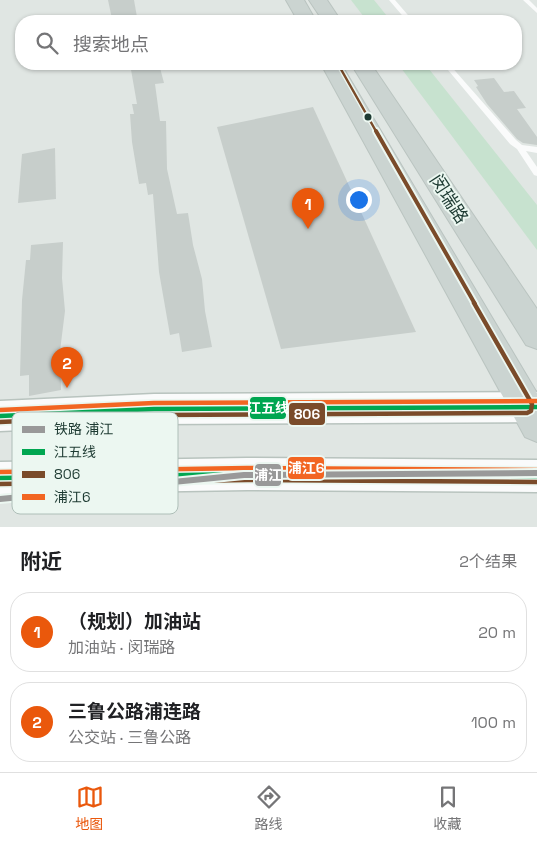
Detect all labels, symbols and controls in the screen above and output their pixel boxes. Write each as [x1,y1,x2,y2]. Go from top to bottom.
search box [15,15,522,70]
icon: search [33,29,61,57]
text: 搜索地点 [73,32,149,57]
unlabelled marker [363,112,373,122]
street label: 闵瑞路 [425,170,474,228]
your location [346,187,372,213]
pin: 1 [292,188,324,229]
pin: 2 [51,347,83,388]
line badge: 江五线 [249,396,287,420]
text: 江五线 [247,399,289,417]
line badge: 806 [288,402,326,426]
text: 806 [294,405,320,423]
legend [12,412,178,514]
text: 铁路 浦江 [54,420,114,438]
text: 江五线 [54,443,96,461]
line badge: 浦江6 [287,456,325,480]
text: 浦江6 [288,459,325,477]
line badge: 浦江 [254,463,282,487]
text: 806 [54,465,80,483]
text: 浦江 [254,466,282,484]
text: 浦江6 [54,488,91,506]
text: 附近 [20,548,62,575]
text: 2个结果 [459,551,517,572]
text: （规划）加油站 [68,609,201,634]
text: 1 [33,622,41,643]
text: 20 m [478,622,516,643]
text: 加油站 · 闵瑞路 [68,637,175,658]
text: 三鲁公路浦连路 [68,699,201,724]
text: 2 [32,712,42,733]
text: 100 m [471,712,516,733]
text: 公交站 · 三鲁公路 [68,727,191,748]
tab: 地图 [76,783,104,833]
tab: 路线 [255,783,283,833]
tab: 收藏 [434,783,462,833]

